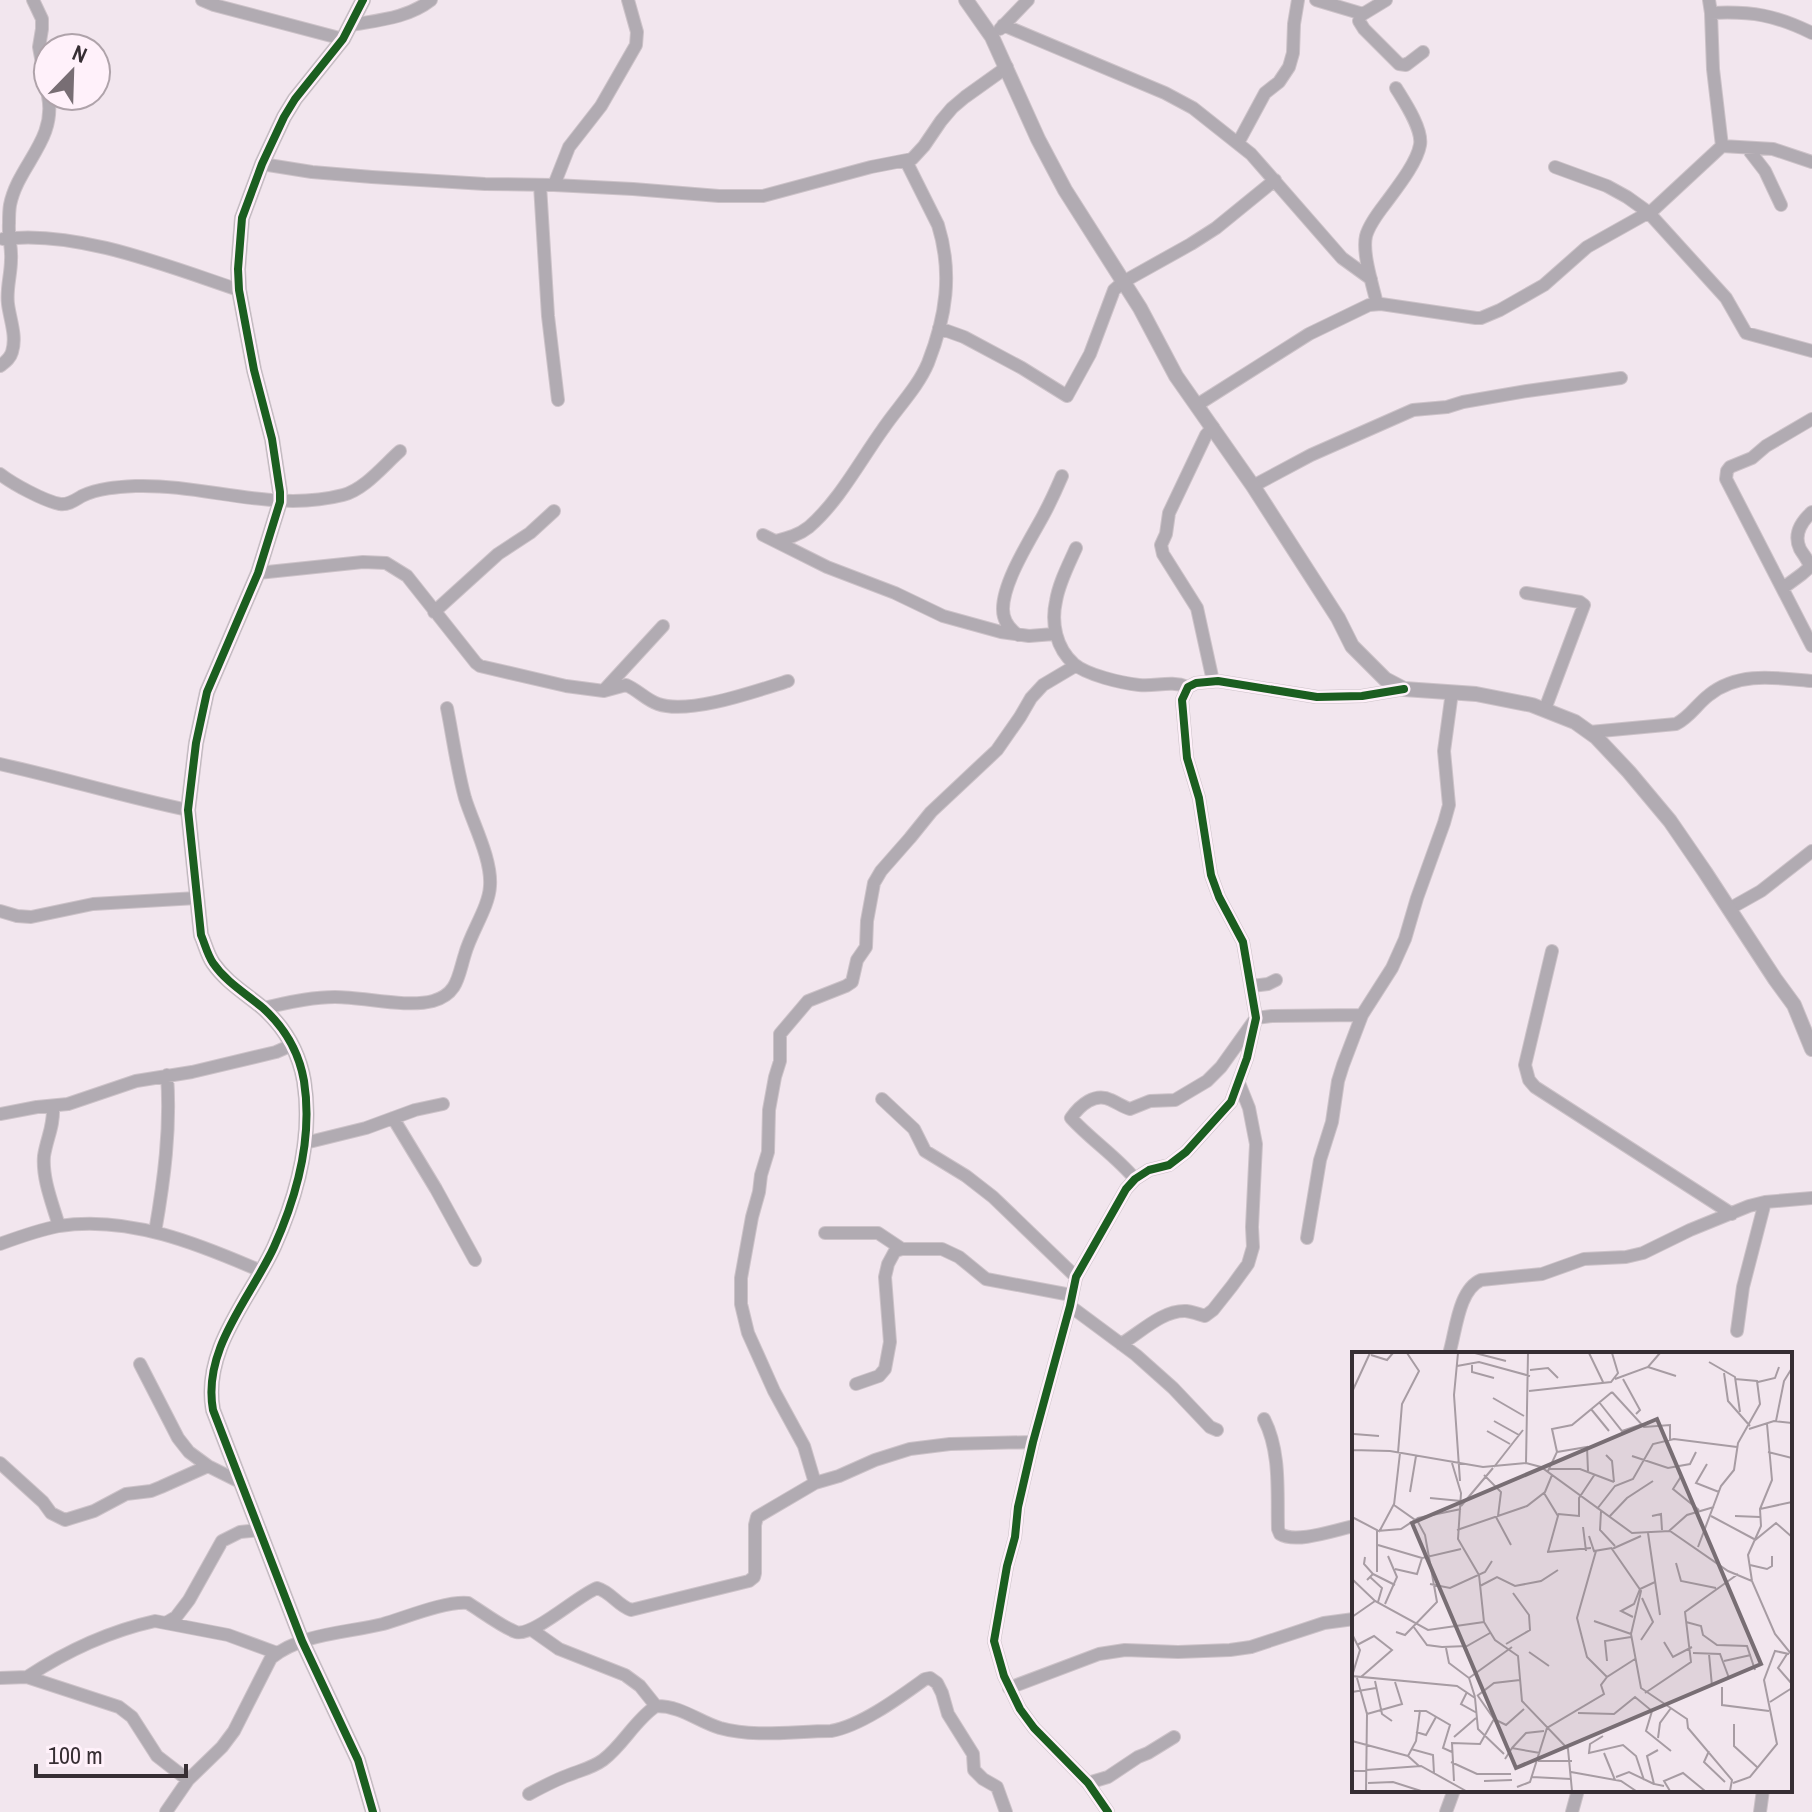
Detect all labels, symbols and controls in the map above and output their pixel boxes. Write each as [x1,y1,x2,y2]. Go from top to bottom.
north arrow [32,32,112,112]
text: N [68,37,92,70]
inset map [1352,1352,1792,1792]
scale bar [36,1728,186,1778]
text: 100 m [48,1739,103,1771]

